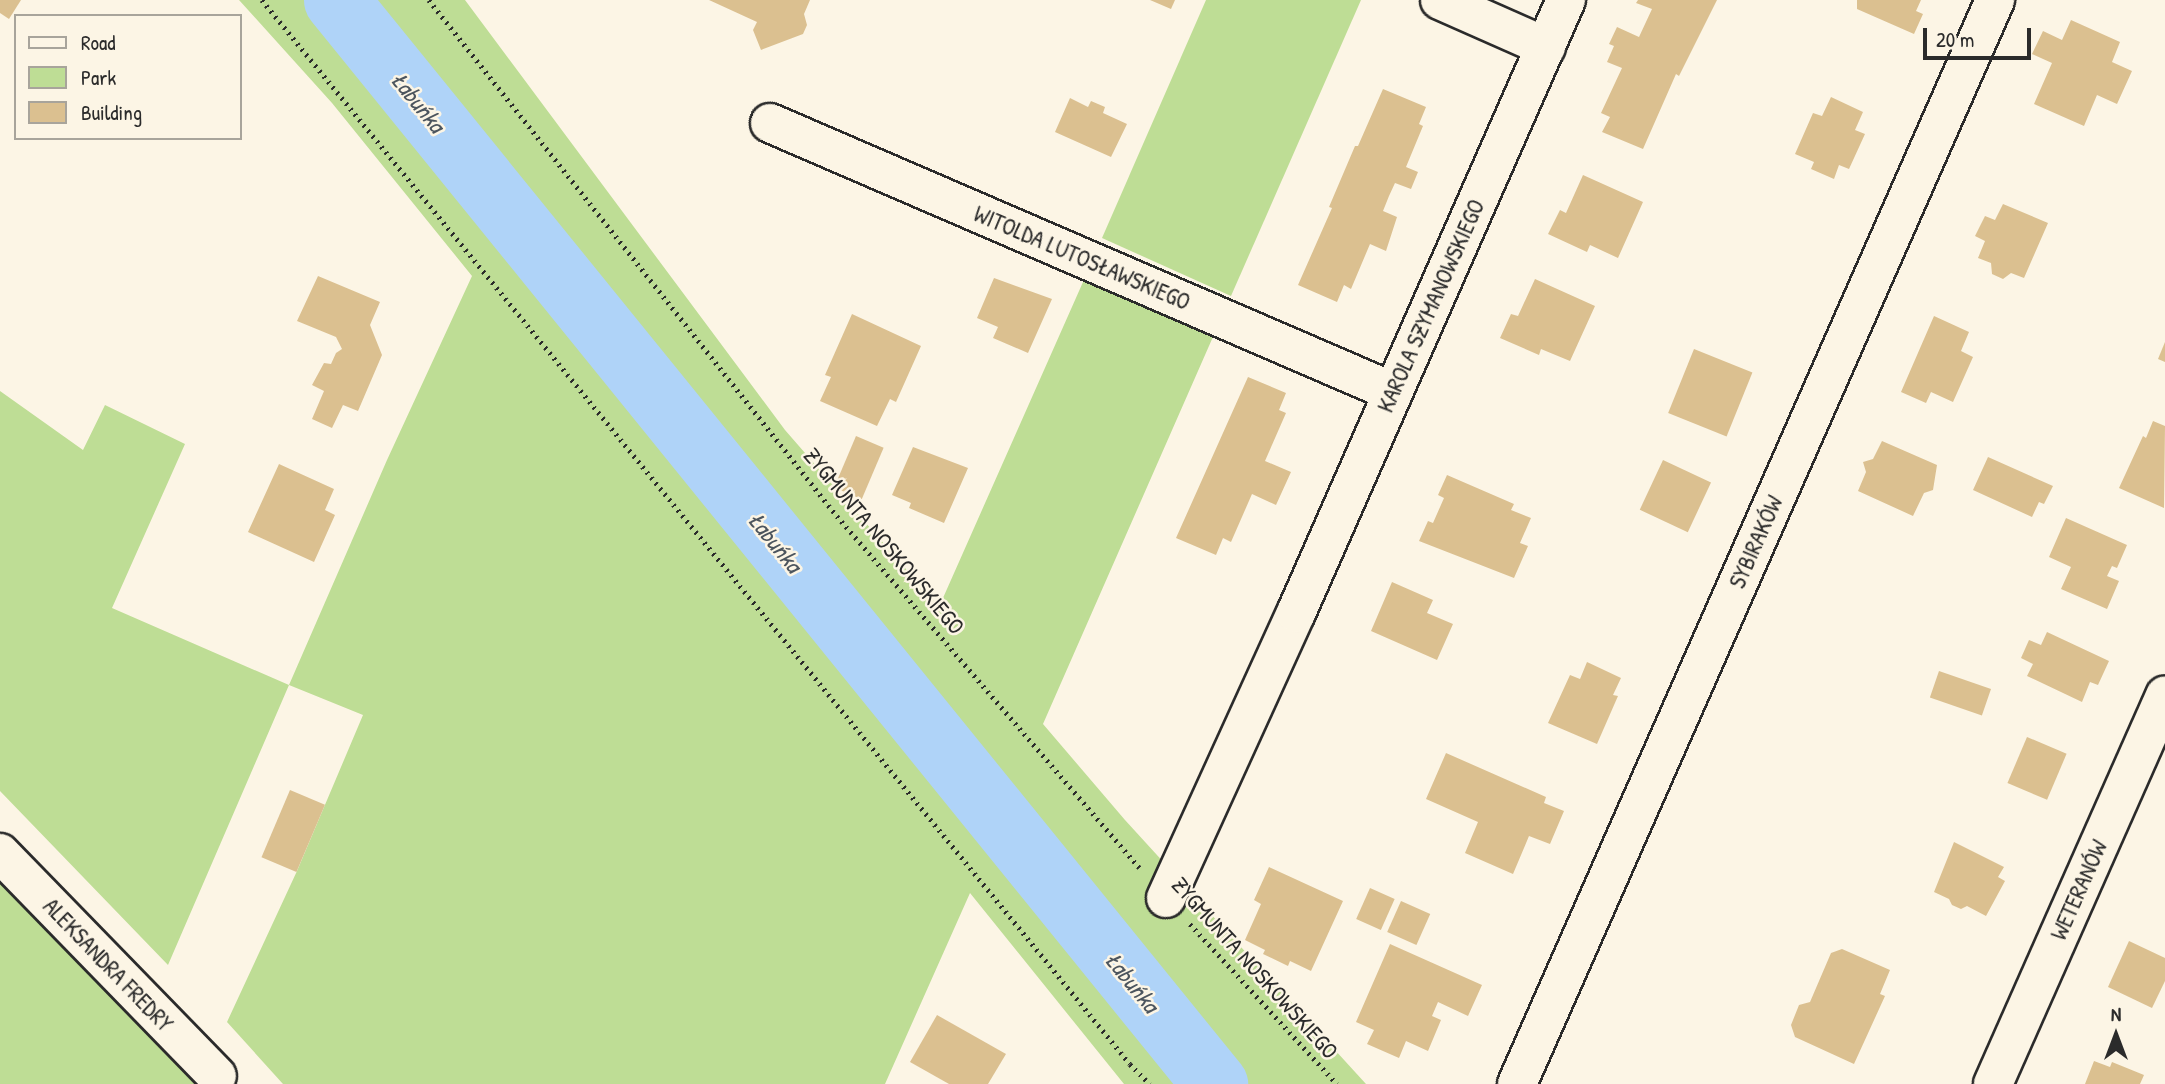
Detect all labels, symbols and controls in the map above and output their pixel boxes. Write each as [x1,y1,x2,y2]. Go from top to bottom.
legend [14,14,242,140]
scale bar [1927,14,2036,58]
text: 20 m [1936,25,1974,54]
text: Road [81,28,115,57]
text: Park [81,63,116,92]
water label: Łabuńka [385,66,451,138]
text: Building [81,98,142,127]
street label: KAROLA SZYMANOWSKIEGO [1372,195,1490,417]
street label: WITOLDA LUTOSŁAWSKIEGO [970,200,1194,316]
street label: ZYGMUNTA NOSKOWSKIEGO [798,442,970,640]
street label: SYBIRAKÓW [1723,491,1789,593]
water label: Łabuńka [742,506,808,578]
street label: WETERANÓW [2045,836,2113,944]
street label: ZYGMUNTA NOSKOWSKIEGO [1166,871,1344,1065]
street label: ALEKSANDRA FREDRY [37,893,179,1037]
water label: Łabuńka [1099,946,1165,1018]
north arrow [2081,1000,2151,1070]
text: N [2111,1001,2121,1027]

